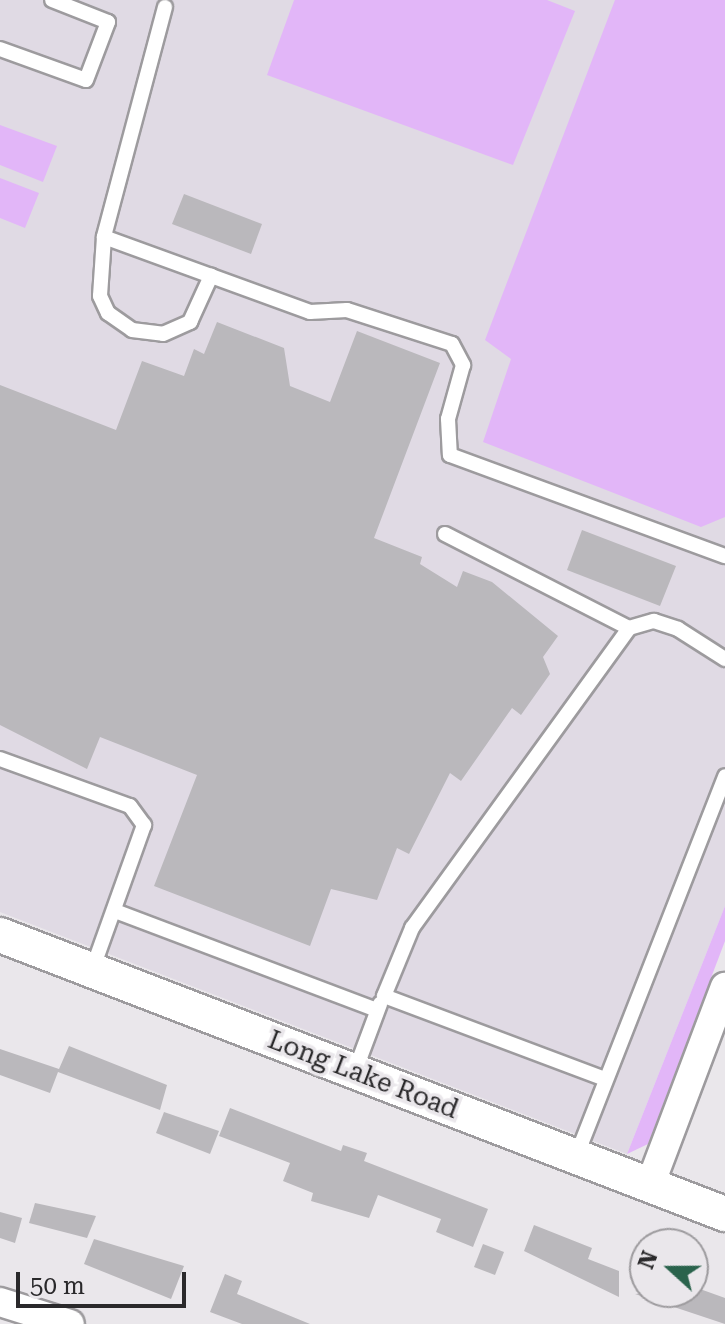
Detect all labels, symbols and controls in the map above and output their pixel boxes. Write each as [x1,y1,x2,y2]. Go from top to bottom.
street label: Long Lake Road [263,1024,463,1126]
north arrow [629,1228,709,1308]
text: N [633,1248,663,1272]
scale bar [20,1256,190,1306]
text: 50 m [30,1272,85,1300]

